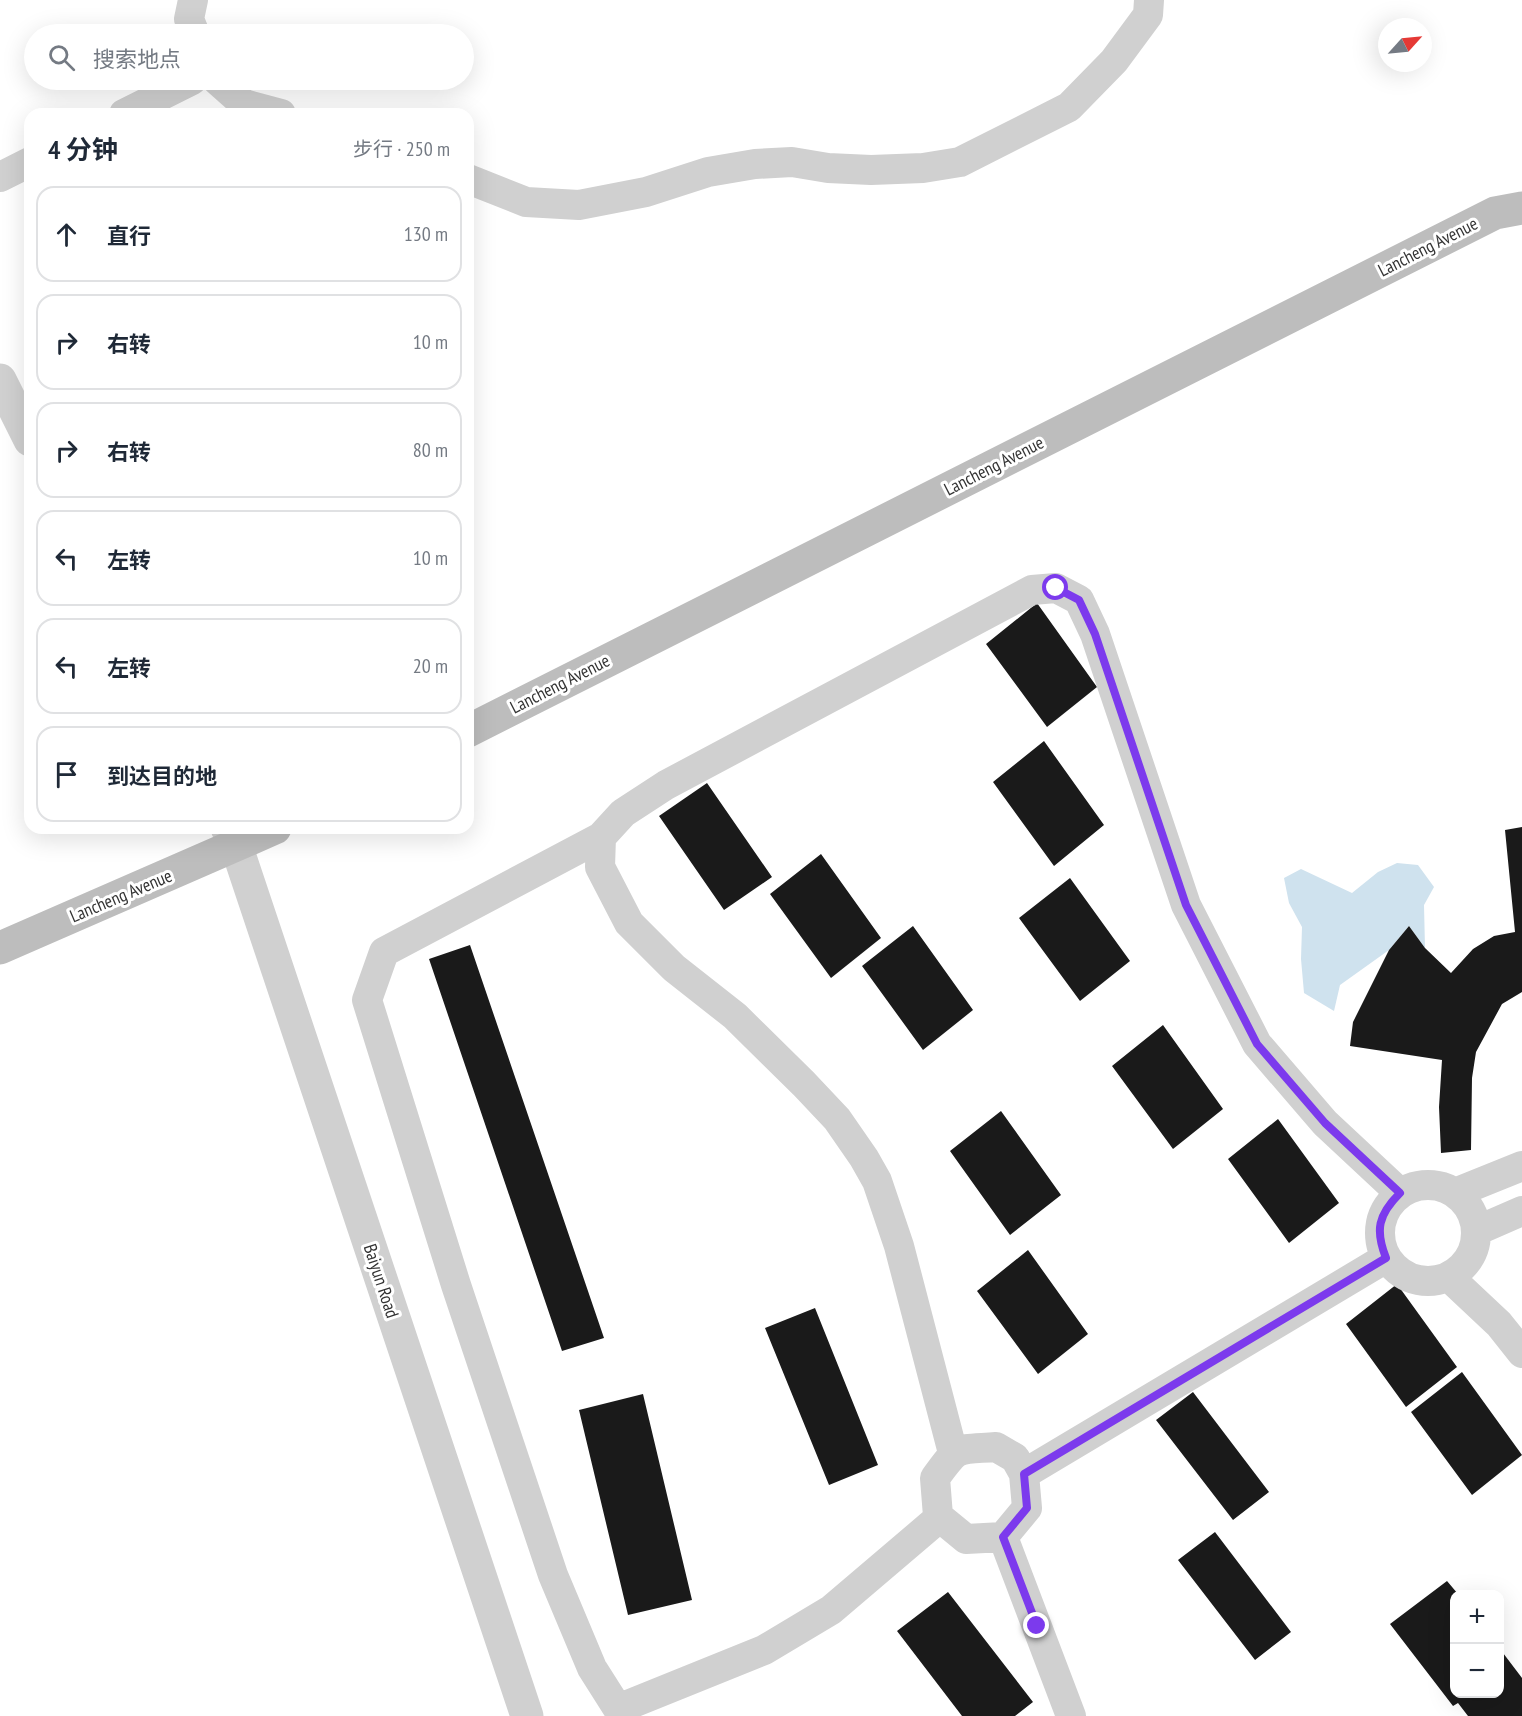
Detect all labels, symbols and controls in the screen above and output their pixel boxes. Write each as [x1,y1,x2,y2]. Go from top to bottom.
north arrow [1378,18,1432,72]
search box [24,24,474,90]
icon: search [45,41,78,74]
text: 搜索地点 [93,45,181,73]
text: 4 分钟 [48,133,118,166]
text: 步行 · 250 m [353,136,450,162]
street label: Lancheng Avenue [1374,212,1481,281]
icon: ahead [50,218,83,251]
text: 130 m [404,221,448,247]
text: 直行 [107,222,151,250]
icon: right [50,326,83,359]
text: 10 m [413,329,448,355]
text: 右转 [107,330,151,358]
street label: Lancheng Avenue [940,431,1047,500]
icon: right [50,434,83,467]
text: 80 m [413,437,448,463]
text: 右转 [107,438,151,466]
icon: left [50,542,83,575]
text: 10 m [413,545,448,571]
text: 左转 [107,546,151,574]
route start [1042,574,1068,600]
street label: Lancheng Avenue [506,649,613,718]
icon: left [50,650,83,683]
text: 20 m [413,653,448,679]
text: 左转 [107,654,151,682]
icon: arrive [50,758,83,791]
text: 到达目的地 [107,762,217,790]
street label: Lancheng Avenue [66,864,175,927]
street label: Baiyun Road [359,1241,404,1321]
map controls [1450,1590,1504,1698]
button: + [1450,1590,1504,1644]
route end [1023,1612,1049,1638]
button: − [1450,1644,1504,1698]

